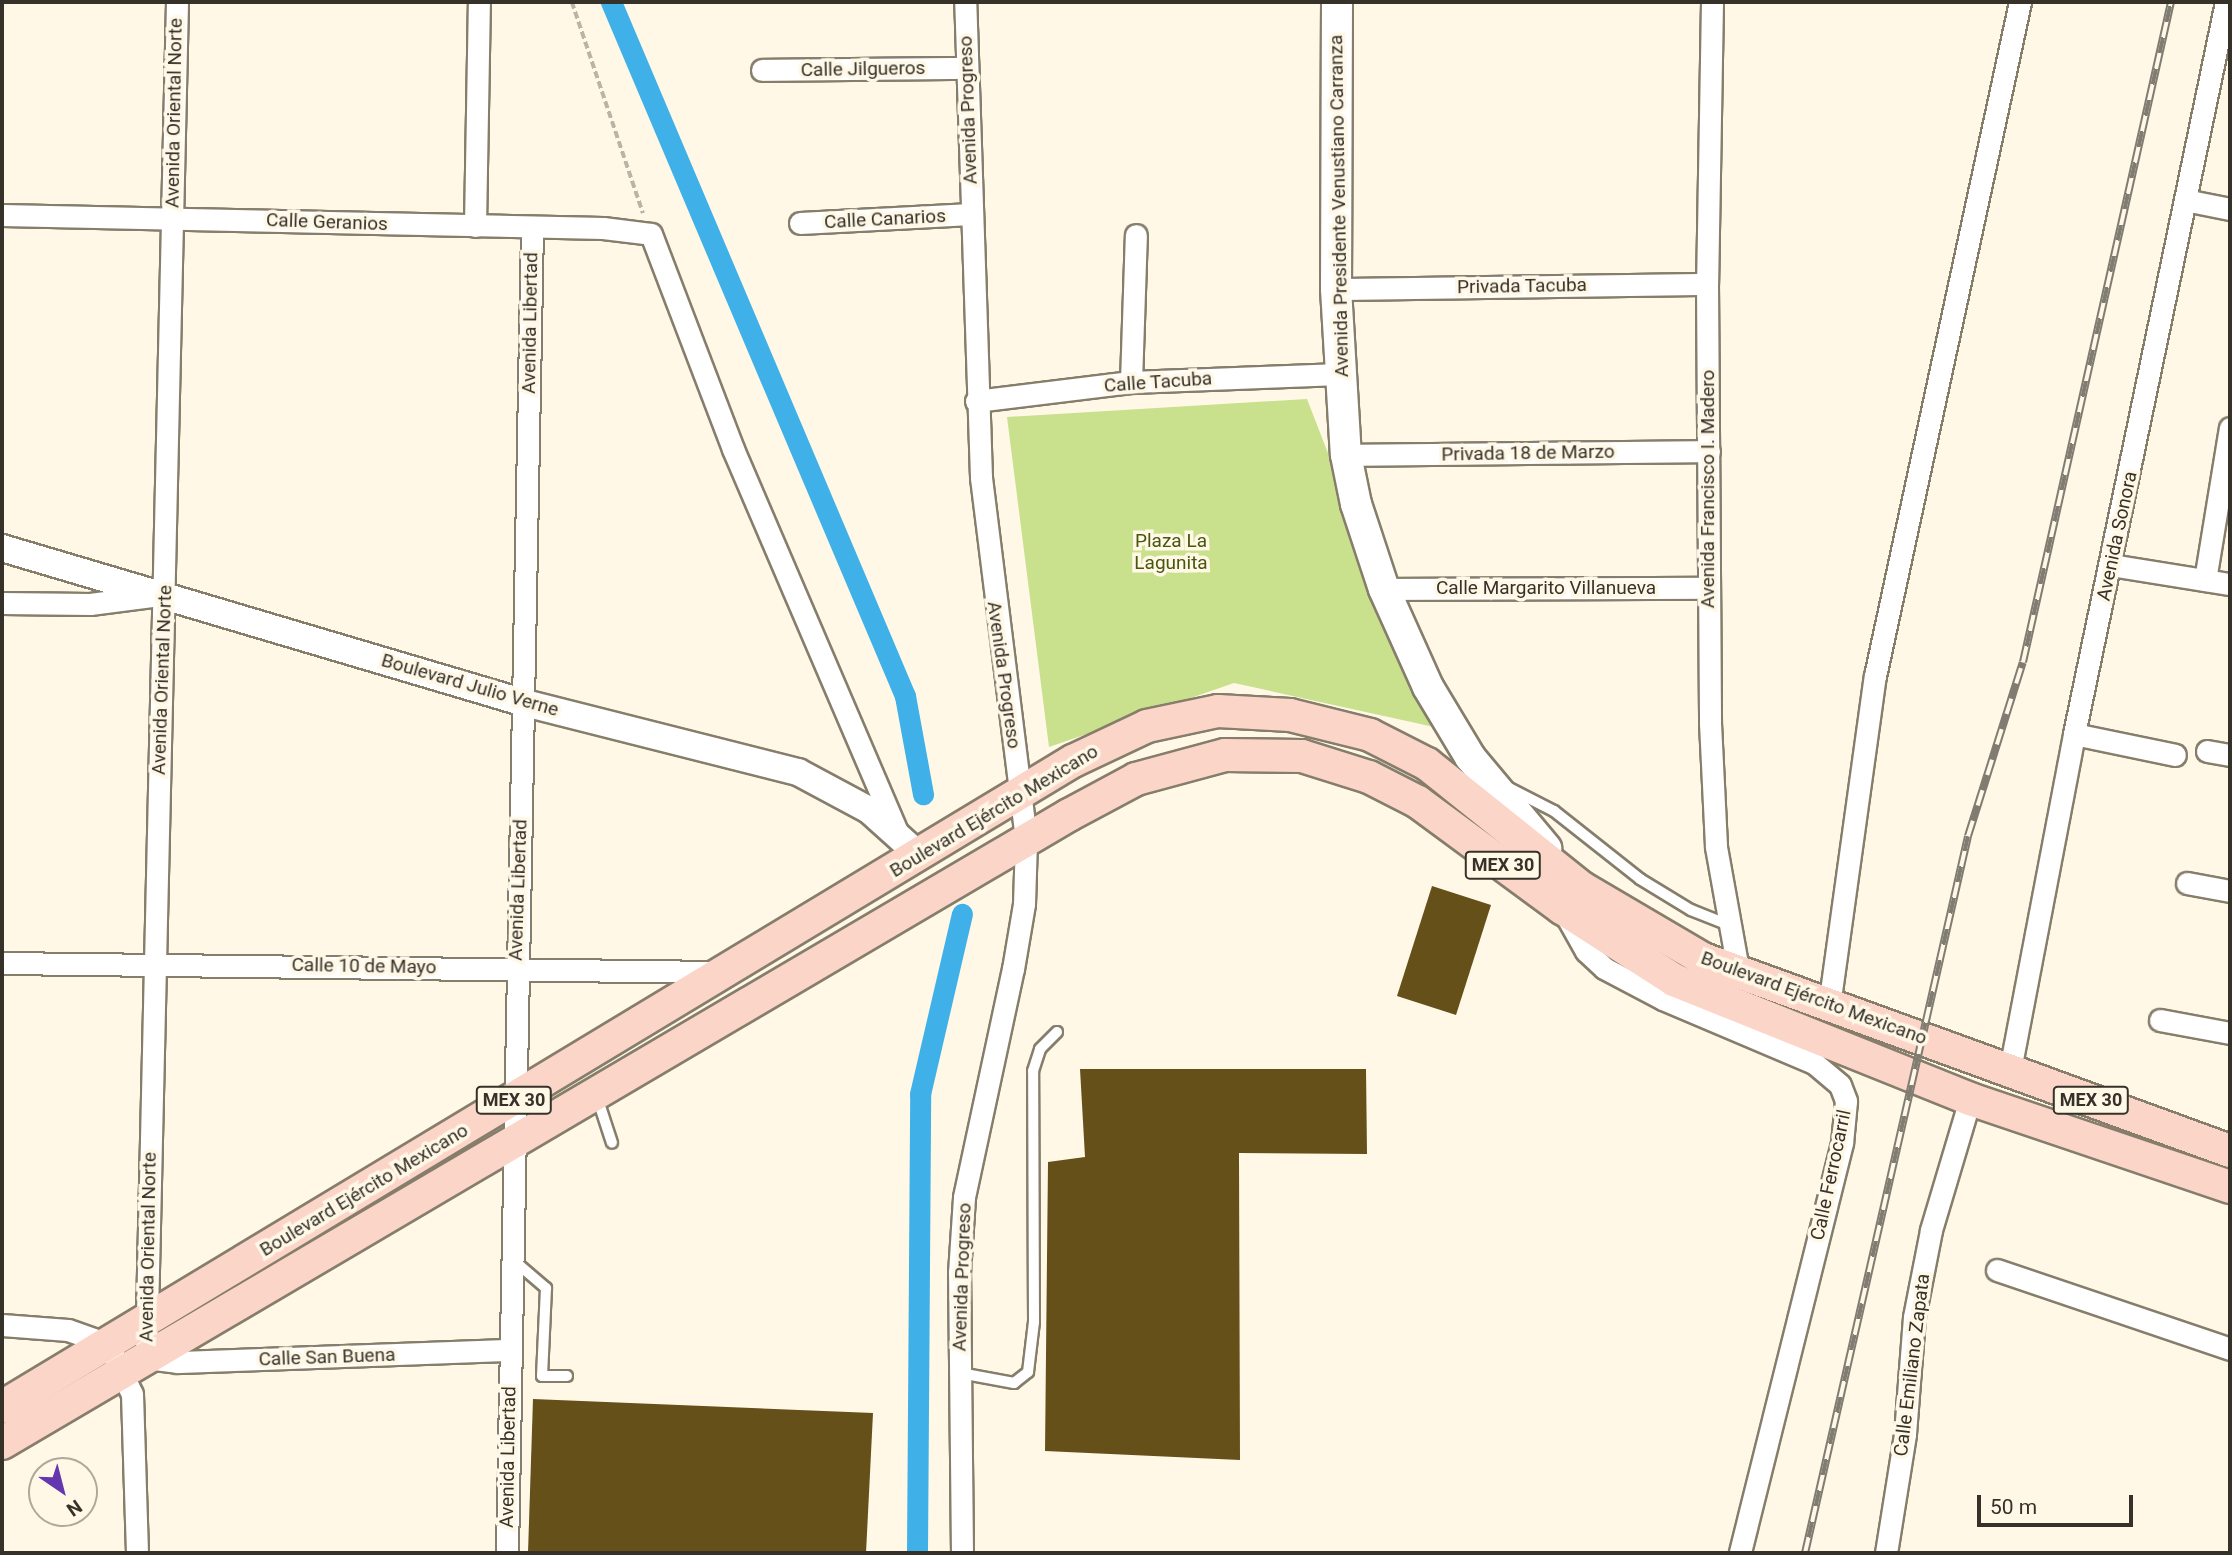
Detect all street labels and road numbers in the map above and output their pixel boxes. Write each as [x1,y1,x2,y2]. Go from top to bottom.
street label: Avenida Oriental Norte [161,18,187,208]
street label: Avenida Progreso [954,35,982,185]
street label: Avenida Presidente Venustiano Carranza [1325,35,1353,377]
street label: Calle Jilgueros [801,57,925,81]
street label: Calle Canarios [824,204,946,234]
street label: Calle Geranios [266,208,388,236]
street label: Avenida Libertad [517,252,543,394]
street label: Privada Tacuba [1457,273,1587,299]
street label: Calle Tacuba [1103,367,1213,397]
street label: Avenida Francisco I. Madero [1697,370,1719,608]
street label: Privada 18 de Marzo [1441,440,1615,466]
street label: Avenida Sonora [2092,469,2142,603]
street label: Calle Margarito Villanueva [1436,577,1656,599]
street label: Avenida Oriental Norte [147,585,177,775]
street label: Avenida Progreso [982,600,1026,750]
street label: Boulevard Julio Verne [379,649,561,721]
street label: Boulevard Ejército Mexicano [886,740,1102,882]
street label: Avenida Libertad [504,819,532,961]
road number: MEX 30 [1464,850,1542,880]
street label: Boulevard Ejército Mexicano [1698,946,1930,1050]
street label: Calle 10 de Mayo [291,953,437,979]
road number: MEX 30 [476,1086,552,1114]
road number: MEX 30 [2052,1086,2130,1114]
street label: Calle Ferrocarril [1806,1108,1856,1242]
street label: Boulevard Ejército Mexicano [256,1119,472,1261]
street label: Avenida Oriental Norte [135,1152,161,1342]
street label: Avenida Progreso [948,1202,976,1352]
street label: Calle Emiliano Zapata [1889,1272,1935,1458]
street label: Calle San Buena [258,1343,396,1371]
street label: Avenida Libertad [495,1386,521,1528]

